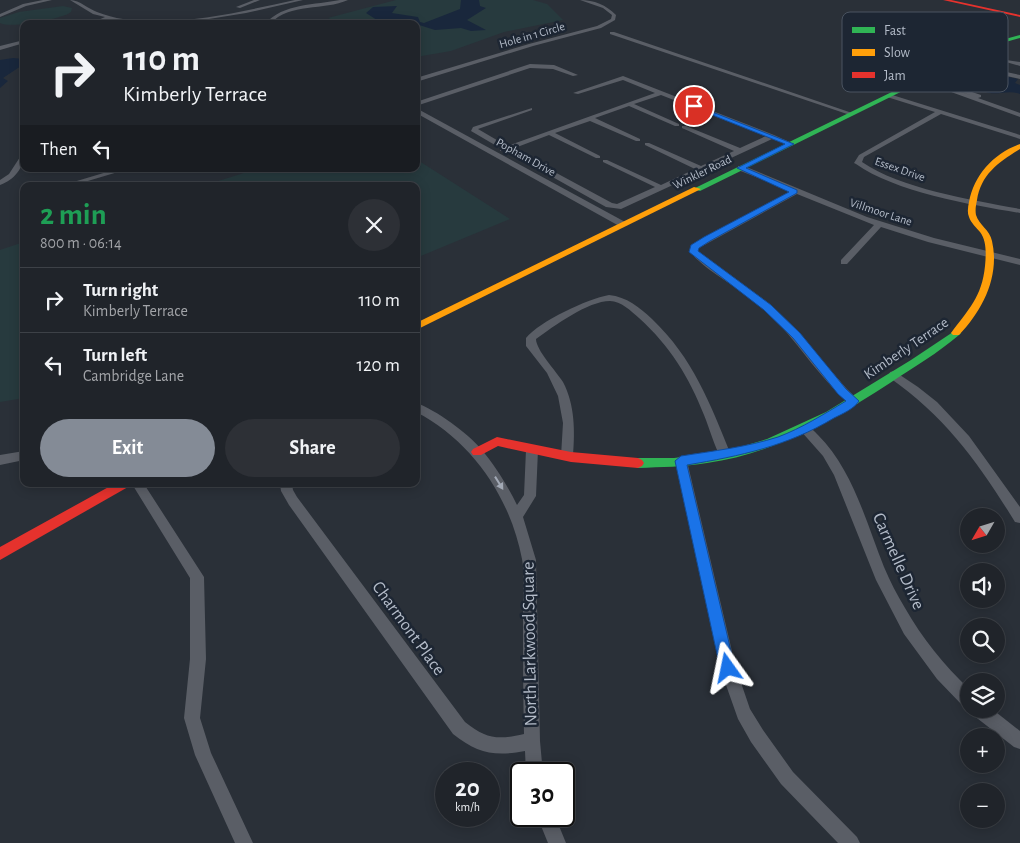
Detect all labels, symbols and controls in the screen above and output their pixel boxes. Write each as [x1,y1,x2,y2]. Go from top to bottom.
legend [842,12,1008,92]
street label: Hole in 1 Circle [498,20,566,50]
text: Fast [884,24,906,38]
icon: right [40,40,105,105]
text: 110 m [123,42,200,77]
text: Slow [884,46,911,60]
text: Jam [884,69,906,83]
text: Kimberly Terrace [123,83,267,105]
pin [673,85,715,127]
icon: arrive [680,92,708,120]
icon: left [88,135,116,163]
street label: Popham Drive [494,136,558,178]
text: Then [40,140,78,159]
street label: Winkler Road [671,153,733,191]
street label: Essex Drive [873,155,927,183]
street label: Villmoor Lane [848,196,914,228]
button: close [348,199,400,251]
text: 2 min [40,200,107,230]
text: 800 m · 06:14 [40,235,122,251]
text: Turn right [83,281,158,300]
icon: right [40,286,68,314]
text: 110 m [359,291,400,310]
text: Kimberly Terrace [83,303,188,319]
street label: Kimberly Terrace [861,315,951,382]
text: Turn left [83,346,147,365]
icon: left [40,351,68,379]
text: 120 m [356,356,400,375]
text: Cambridge Lane [83,368,184,384]
button: Exit [40,419,215,477]
button: Share [225,419,400,477]
one-way arrow [494,476,503,490]
north arrow [960,508,1005,552]
map controls [960,508,1005,828]
street label: Carmelle Drive [869,510,927,612]
street label: North Larkwood Square [520,561,540,726]
button: sound [960,563,1005,608]
street label: Charmont Place [368,578,448,679]
button: search [960,618,1005,663]
position arrow [701,641,753,693]
button: layers [960,673,1005,718]
button: + [960,728,1005,773]
speed limit sign: 30 [510,762,575,827]
text: 20 [455,776,480,801]
button: − [960,783,1005,828]
text: km/h [455,801,480,813]

